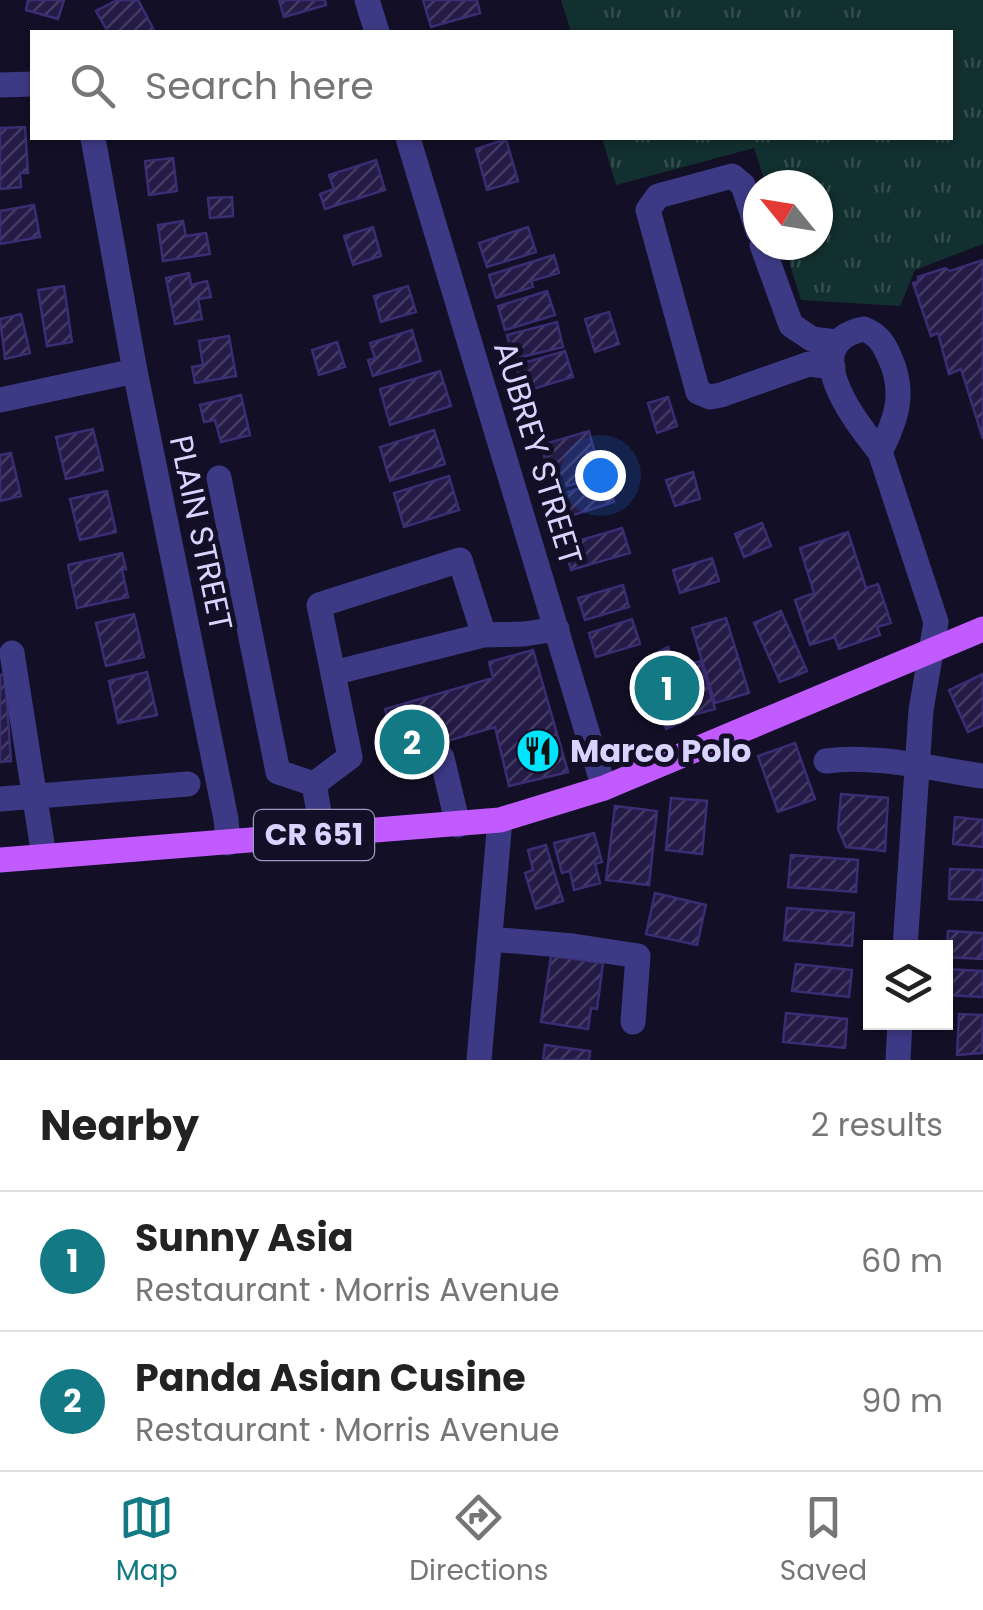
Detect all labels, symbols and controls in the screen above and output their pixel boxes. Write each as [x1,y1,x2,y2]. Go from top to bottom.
search box [30,30,953,140]
icon: search [65,58,120,113]
text: Search here [145,59,374,112]
north arrow [743,170,833,260]
street label: AUBREY STREET [483,336,594,570]
street label: PLAIN STREET [159,431,244,635]
your location [575,450,626,501]
pin: 1 [634,650,700,726]
pin: 2 [380,704,444,780]
restaurant icon: Marco Polo [515,728,561,774]
place label: Marco Polo [570,728,752,773]
road number: CR 651 [254,810,374,860]
map controls [863,940,953,1030]
button: layers [863,940,953,1030]
text: Nearby [40,1096,199,1155]
text: 2 results [811,1102,943,1147]
text: Sunny Asia [135,1211,354,1264]
text: 1 [66,1238,79,1283]
text: 60 m [861,1238,943,1283]
text: Restaurant · Morris Avenue [135,1267,560,1312]
text: Panda Asian Cusine [135,1351,526,1404]
text: 2 [63,1378,82,1423]
text: 90 m [861,1378,943,1423]
text: Restaurant · Morris Avenue [135,1407,560,1452]
tab: Map [116,1490,178,1592]
tab: Directions [409,1490,548,1592]
tab: Saved [780,1490,867,1592]

